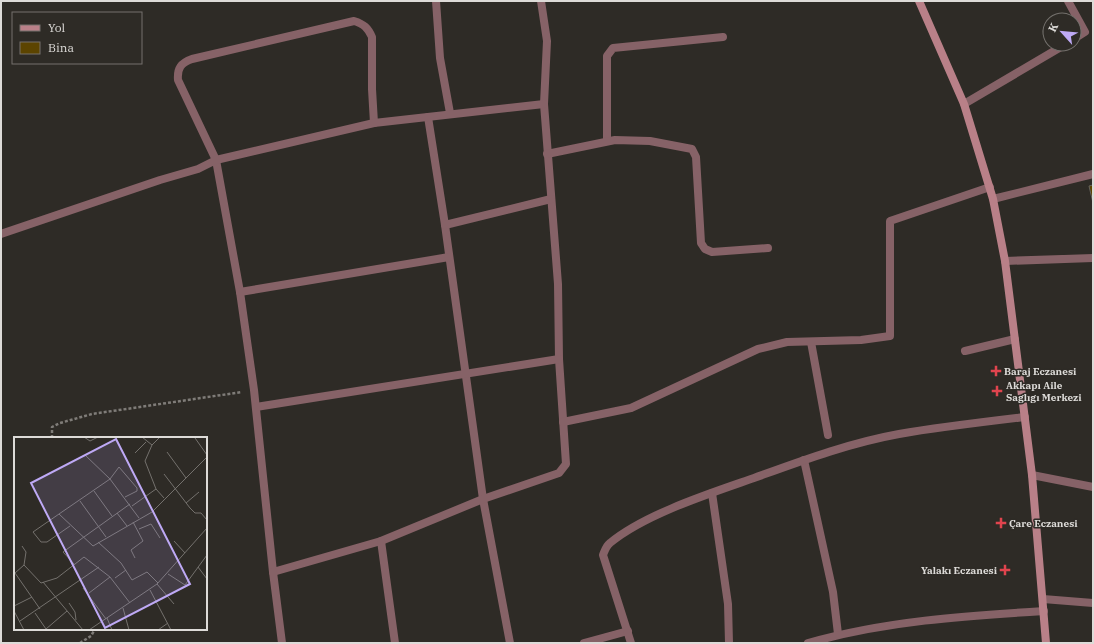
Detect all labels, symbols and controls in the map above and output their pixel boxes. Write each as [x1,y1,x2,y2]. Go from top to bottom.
legend [12,12,142,64]
north arrow [1042,12,1082,52]
text: Yol [48,20,66,35]
text: K [1045,20,1061,34]
text: Bina [48,40,74,55]
place label: Baraj Eczanesi [1004,365,1077,378]
marker: Baraj Eczanesi [991,366,1001,376]
place label: Akkapı Aile Saglıgı Merkezi [1006,379,1082,404]
marker: Akkapı Aile Saglıgı Merkezi [991,385,1003,397]
inset map [14,437,207,630]
place label: Çare Eczanesi [1009,517,1078,530]
marker: Çare Eczanesi [996,518,1006,528]
place label: Yalakı Eczanesi [921,564,998,577]
marker: Yalakı Eczanesi [1000,565,1010,575]

